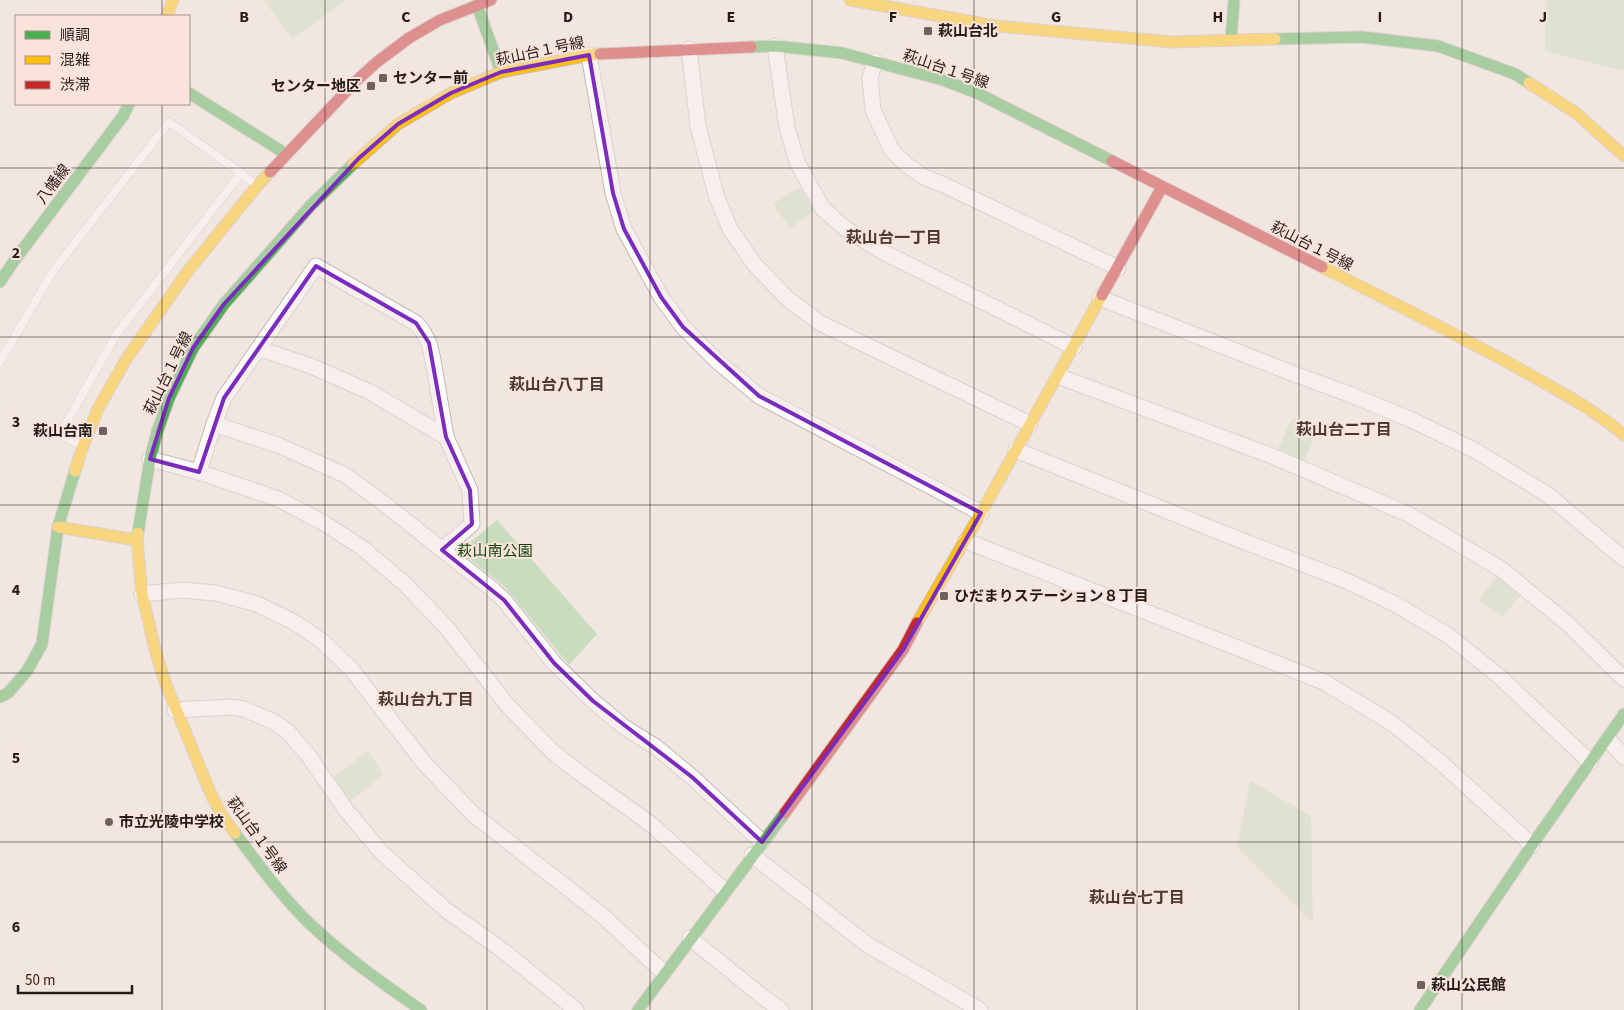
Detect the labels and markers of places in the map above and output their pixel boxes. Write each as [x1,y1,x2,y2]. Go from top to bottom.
place label: 萩山台北 [938,21,998,42]
marker: 萩山台北 [922,25,934,37]
place label: センター前 [393,68,468,89]
marker: センター前 [377,72,389,84]
place label: センター地区 [271,76,361,97]
marker: センター地区 [365,80,377,92]
place label: 萩山台南 [33,421,93,442]
marker: 萩山台南 [97,425,109,437]
place label: ひだまりステーション８丁目 [954,586,1148,607]
marker: ひだまりステーション８丁目 [938,590,950,602]
place label: 市立光陵中学校 [119,812,224,833]
marker: 市立光陵中学校 [103,816,115,828]
place label: 萩山公民館 [1431,975,1506,996]
marker: 萩山公民館 [1415,979,1427,991]

